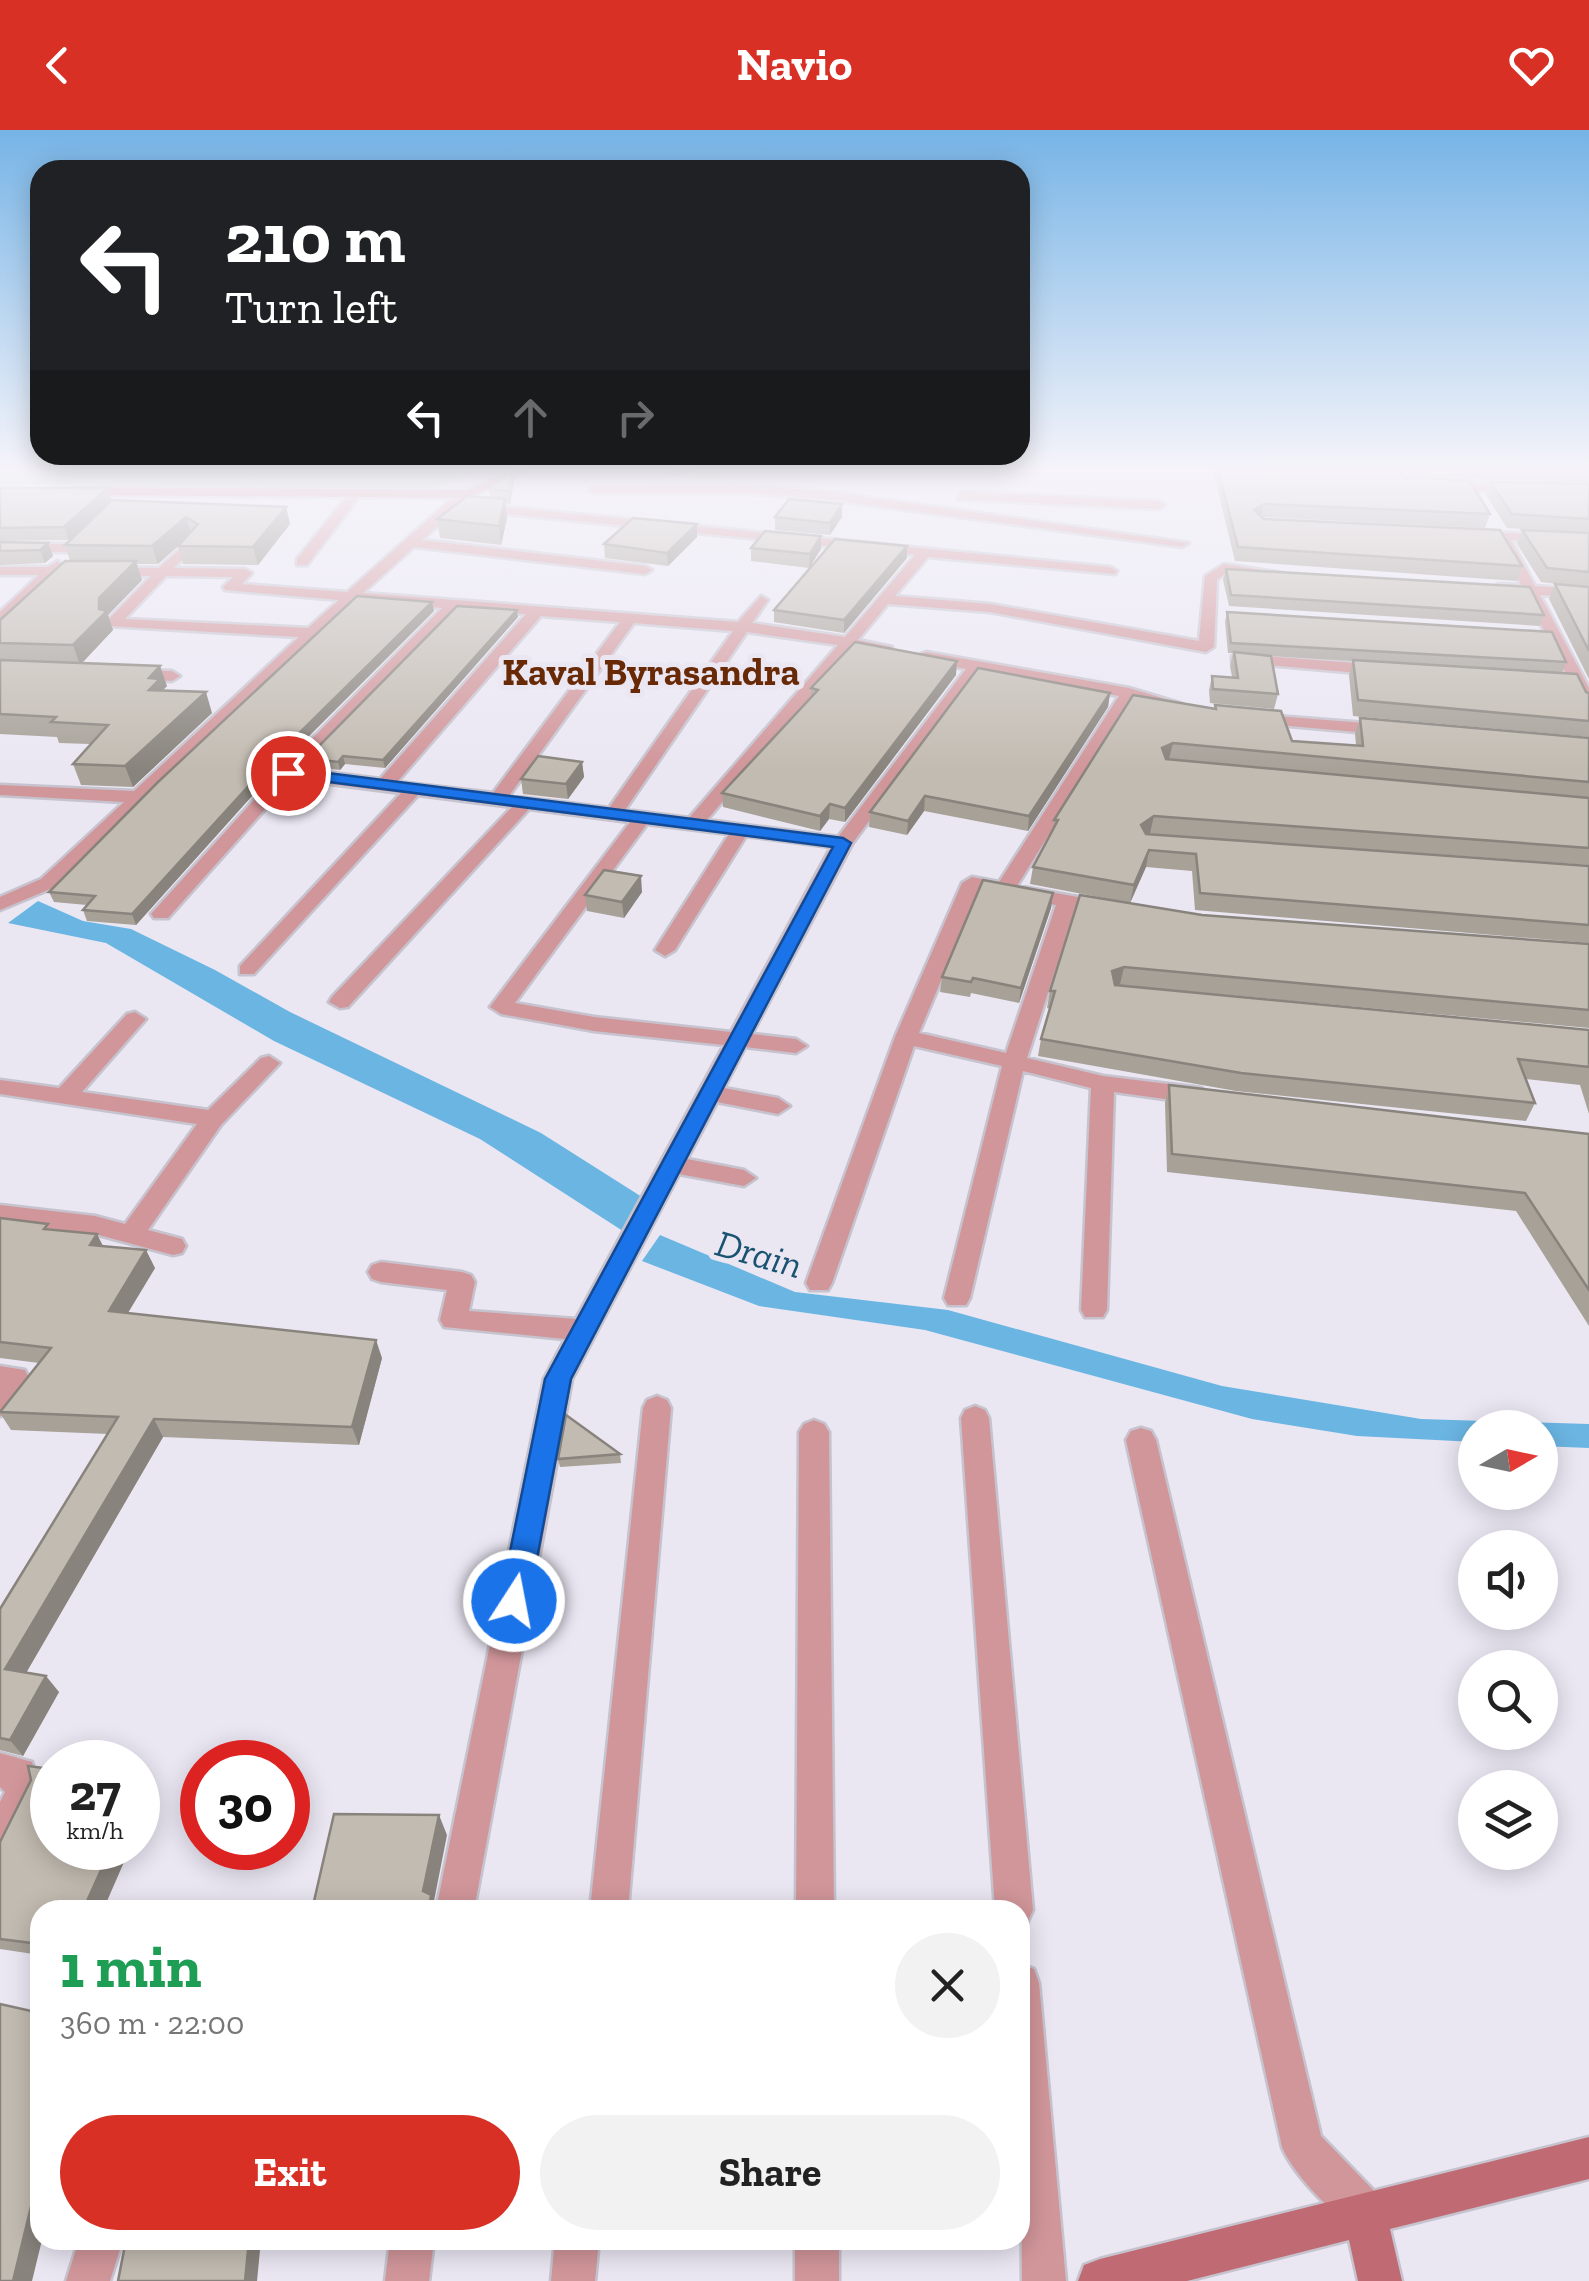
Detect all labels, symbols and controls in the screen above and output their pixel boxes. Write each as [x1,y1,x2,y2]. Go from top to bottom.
icon: back [30,38,85,93]
text: Navio [737,38,852,92]
icon: heart [1504,38,1559,93]
text: 210 m [225,196,406,280]
icon: left [60,200,190,330]
text: Turn left [225,281,397,335]
icon: left [398,390,453,445]
icon: ahead [503,390,558,445]
icon: right [608,390,663,445]
district label: Kaval Byrasandra [502,649,800,695]
pin [246,731,331,816]
icon: arrive [261,746,316,801]
water label: Drain [711,1220,807,1288]
north arrow [1458,1410,1558,1510]
map controls [1458,1410,1558,1870]
button: sound [1458,1530,1558,1630]
position arrow [462,1549,566,1653]
button: search [1458,1650,1558,1750]
speed limit sign: 30 [180,1740,310,1870]
text: 27 [69,1763,121,1823]
button: layers [1458,1770,1558,1870]
text: km/h [66,1815,124,1845]
text: 1 min [60,1930,202,2002]
button: close [895,1933,1000,2038]
text: 360 m · 22:00 [60,2004,244,2042]
button: Exit [60,2115,520,2230]
button: Share [540,2115,1000,2230]

